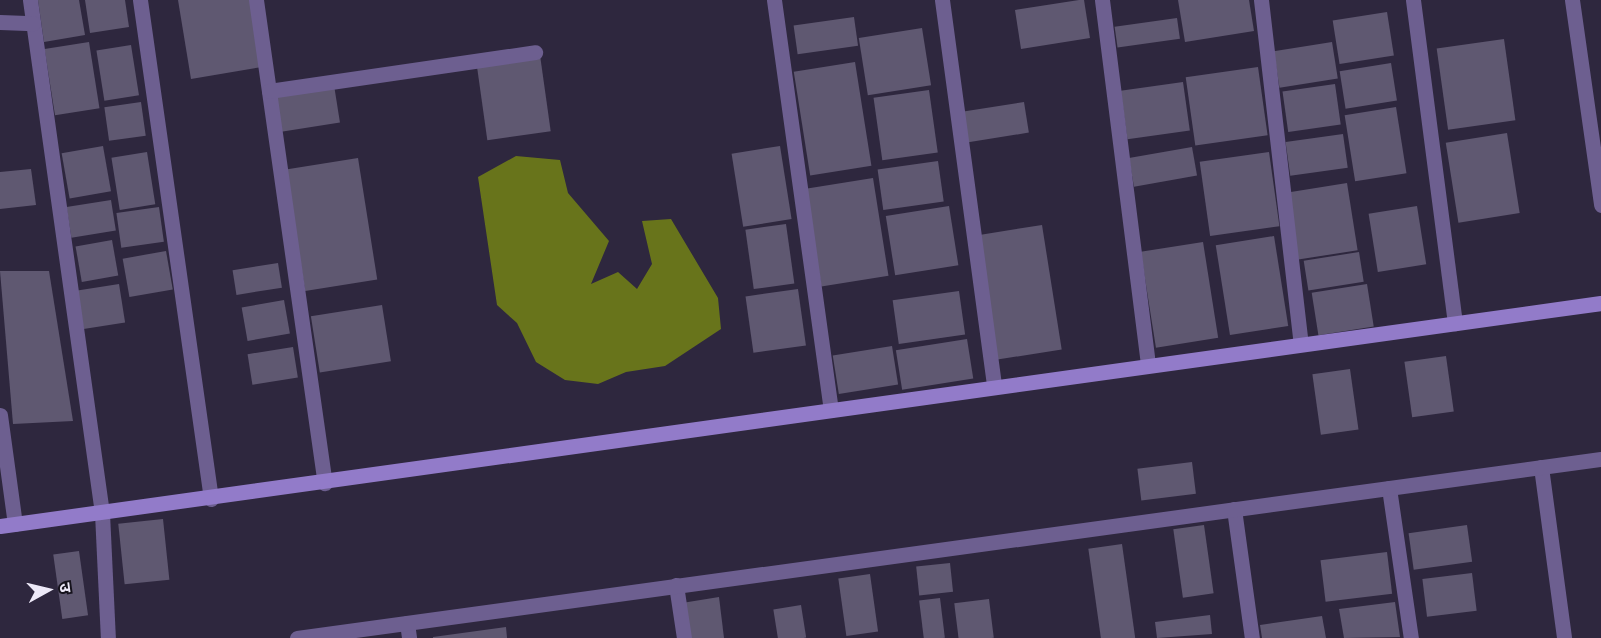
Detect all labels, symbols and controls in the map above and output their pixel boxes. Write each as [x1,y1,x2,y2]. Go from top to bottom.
north arrow [18,560,78,620]
text: उ [53,581,78,594]

